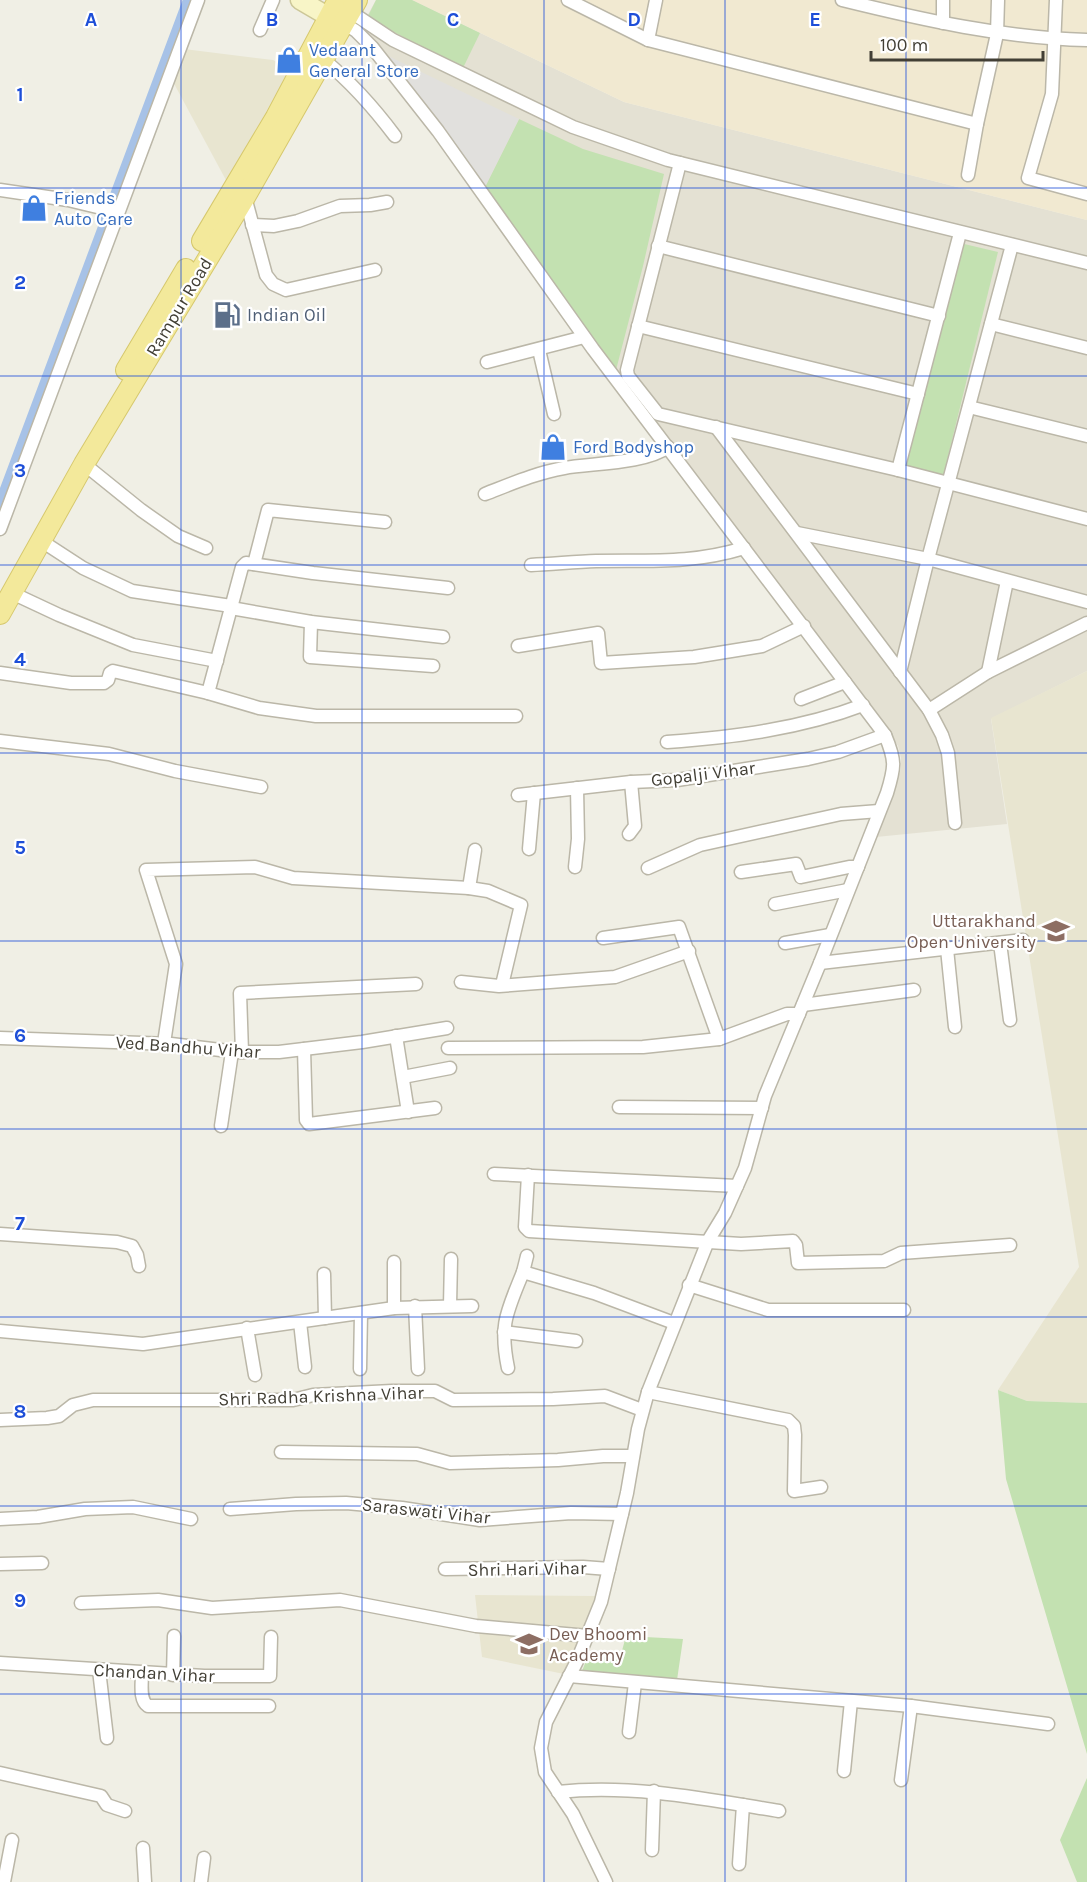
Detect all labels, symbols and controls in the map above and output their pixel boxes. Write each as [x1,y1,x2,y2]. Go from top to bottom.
text: A [85,8,98,31]
text: B [266,8,278,31]
text: C [447,8,459,31]
text: D [627,8,641,31]
text: E [809,8,821,31]
scale bar [871,24,1044,62]
text: 100 m [880,34,928,56]
place label: Vedaant General Store [309,39,419,82]
shop icon: Vedaant General Store [274,45,304,75]
text: 1 [16,83,24,106]
place label: Friends Auto Care [54,187,133,230]
shop icon: Friends Auto Care [19,193,49,223]
street label: Rampur Road [141,254,217,360]
text: 2 [14,271,26,294]
fuel station icon: Indian Oil [212,300,242,330]
place label: Indian Oil [247,304,326,326]
shop icon: Ford Bodyshop [538,432,568,462]
place label: Ford Bodyshop [573,436,694,458]
text: 3 [14,459,26,482]
text: 4 [14,648,26,671]
street label: Gopalji Vihar [650,757,757,791]
text: 5 [14,836,26,859]
place label: Uttarakhand Open University [907,910,1037,953]
school or university icon: Uttarakhand Open University [1041,916,1071,946]
text: 6 [14,1024,26,1047]
street label: Ved Bandhu Vihar [115,1031,262,1063]
text: 7 [15,1212,25,1235]
street label: Shri Radha Krishna Vihar [218,1381,425,1411]
text: 8 [14,1400,26,1423]
street label: Saraswati Vihar [361,1493,492,1529]
street label: Shri Hari Vihar [467,1557,587,1581]
text: 9 [14,1589,26,1612]
place label: Dev Bhoomi Academy [549,1623,647,1666]
school or university icon: Dev Bhoomi Academy [514,1629,544,1659]
street label: Chandan Vihar [93,1659,216,1687]

